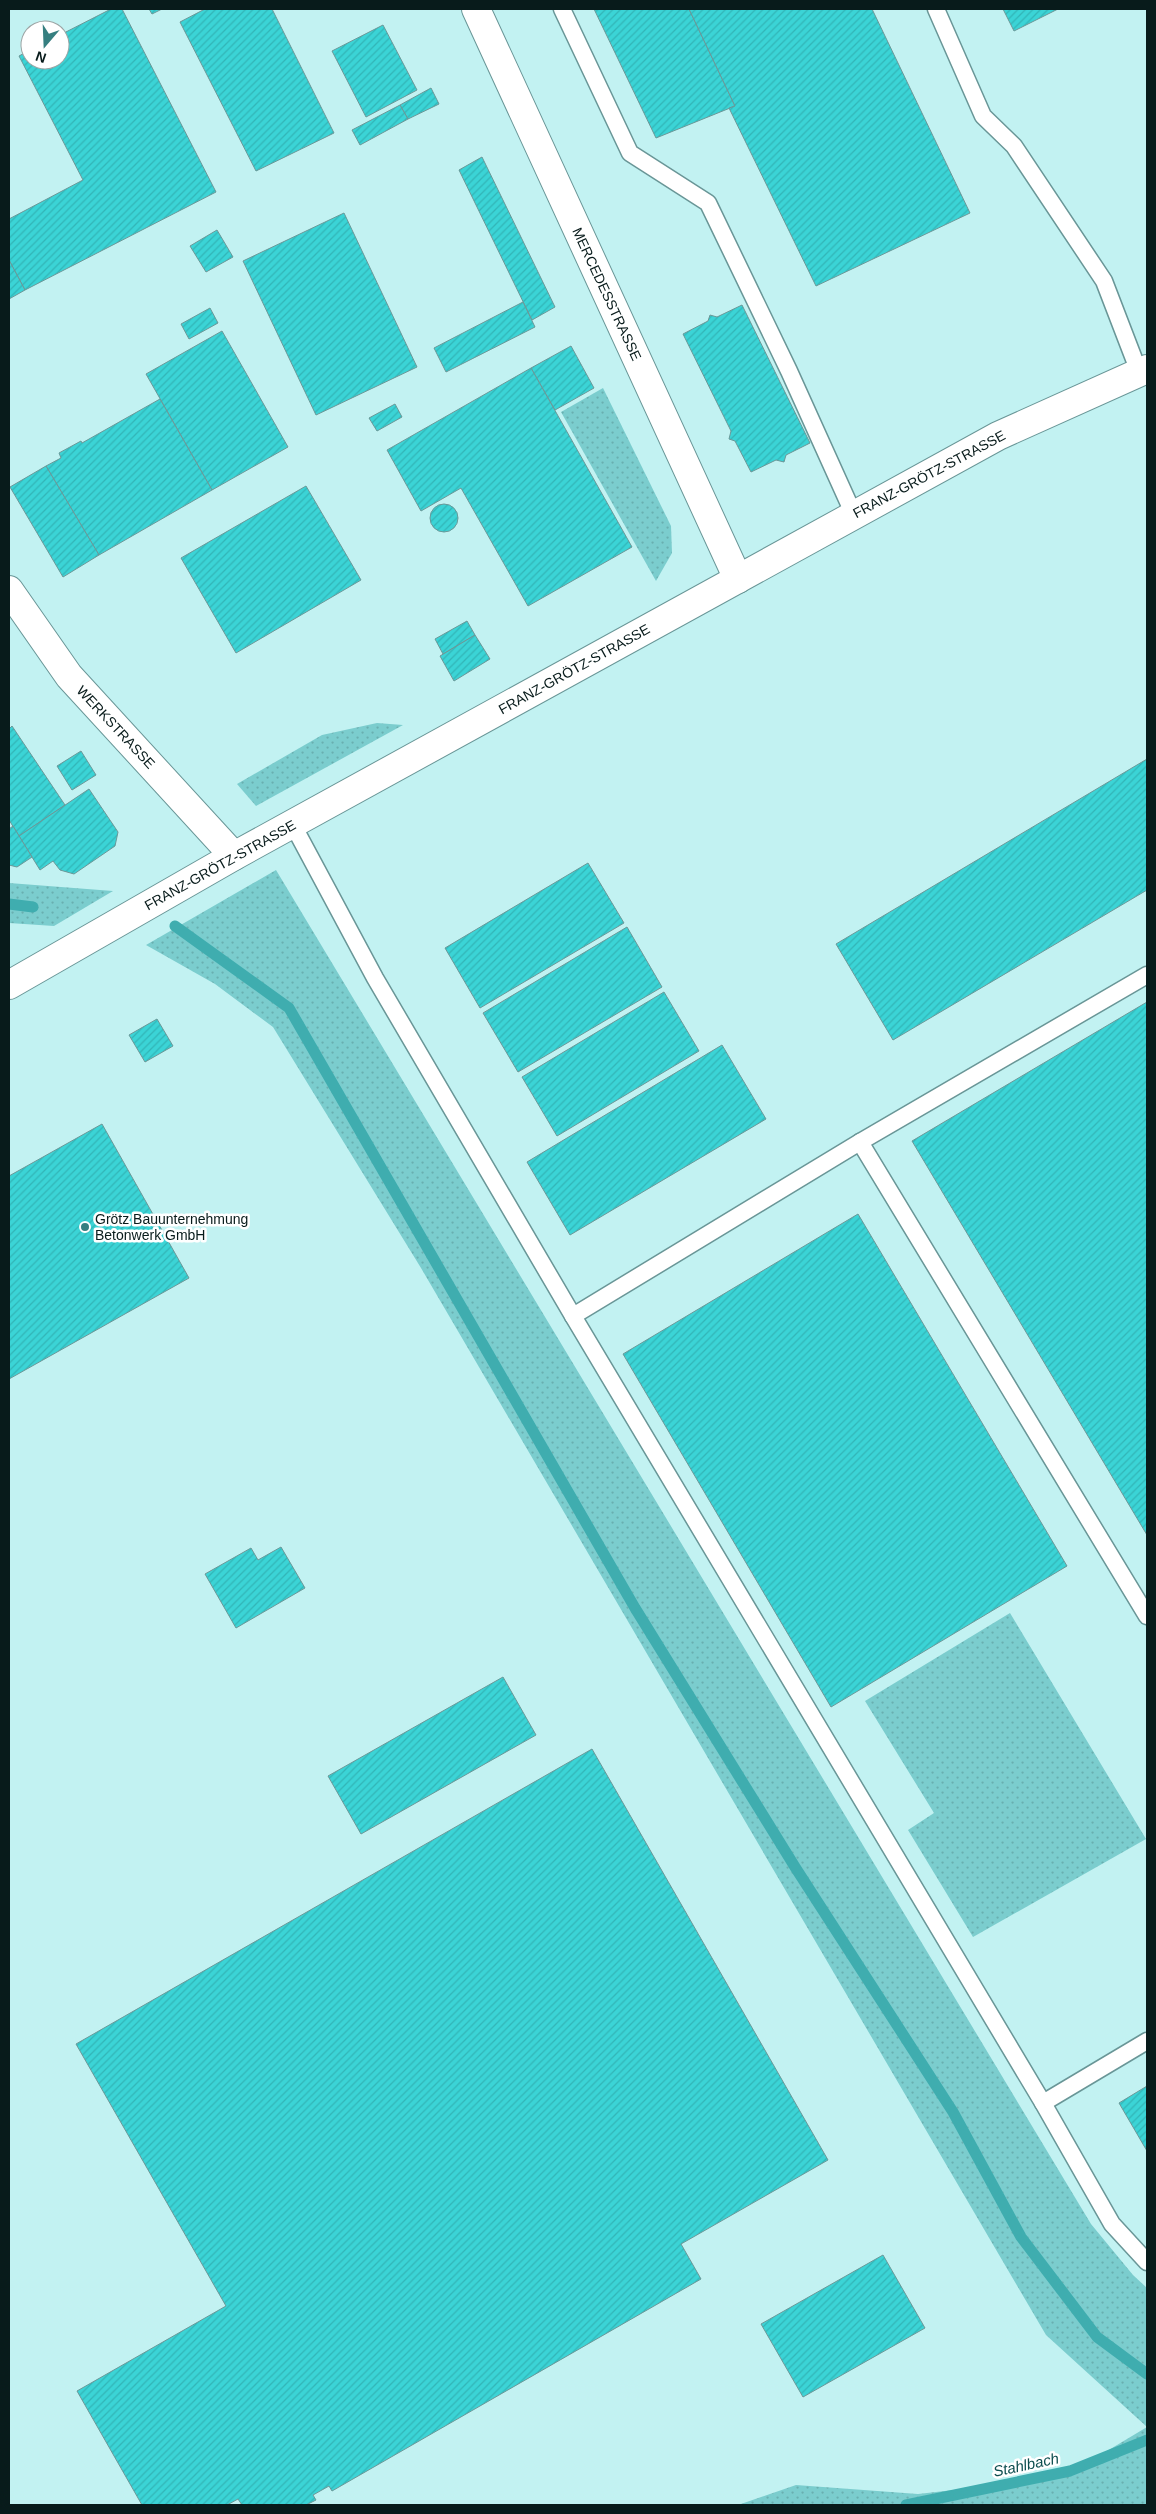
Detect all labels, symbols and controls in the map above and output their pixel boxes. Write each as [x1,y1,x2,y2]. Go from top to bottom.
north arrow [20,20,70,70]
text: N [33,48,48,67]
street label: MERCEDESSTRASSE [569,225,645,363]
street label: FRANZ-GRÖTZ-STRASSE [850,426,1008,521]
street label: FRANZ-GRÖTZ-STRASSE [495,620,652,717]
street label: WERKSTRASSE [74,682,158,772]
street label: FRANZ-GRÖTZ-STRASSE [141,816,298,913]
place label: Grötz Bauunternehmung Betonwerk GmbH [95,1211,248,1243]
marker: Grötz Bauunternehmung Betonwerk GmbH [79,1221,91,1233]
water label: Stahlbach [991,2449,1060,2480]

